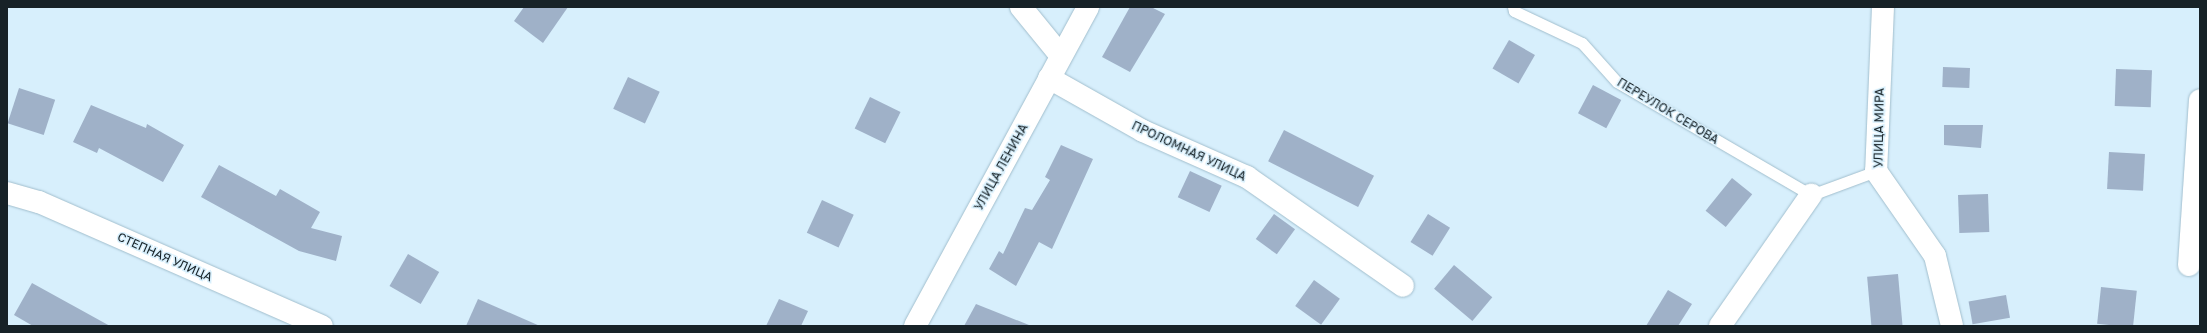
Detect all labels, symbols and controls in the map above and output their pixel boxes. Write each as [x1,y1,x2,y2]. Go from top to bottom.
street label: ПЕРЕУЛОК СЕРОВА [1615,75,1721,147]
street label: УЛИЦА МИРА [1871,88,1887,168]
street label: ПРОЛОМНАЯ УЛИЦА [1130,118,1248,184]
street label: УЛИЦА ЛЕНИНА [971,121,1031,213]
street label: СТЕПНАЯ УЛИЦА [115,230,215,284]

